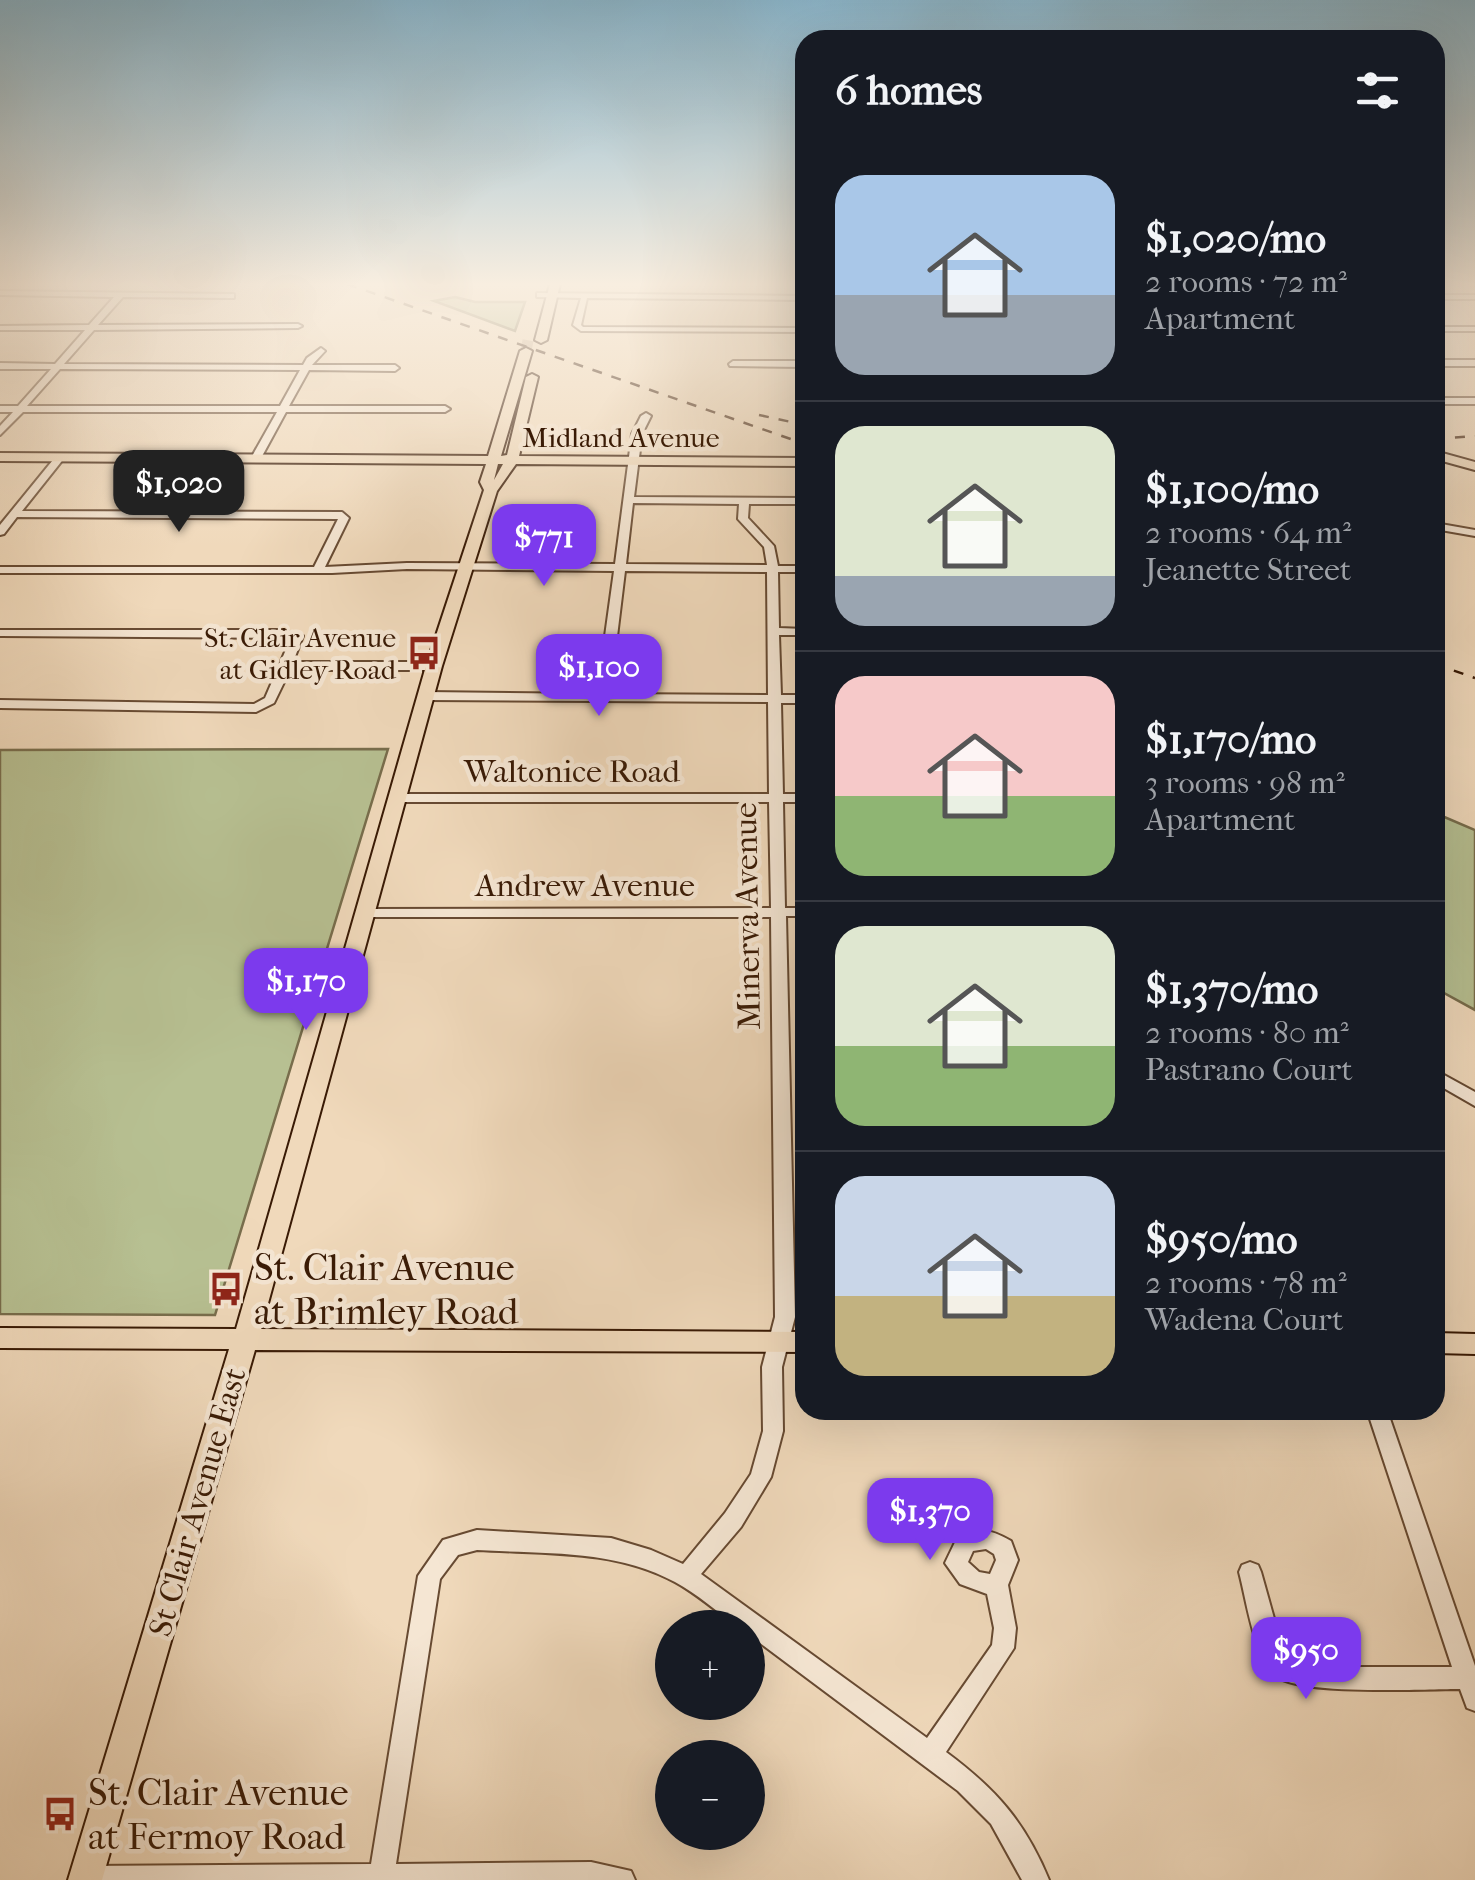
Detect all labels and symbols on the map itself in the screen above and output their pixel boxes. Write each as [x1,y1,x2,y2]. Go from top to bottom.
street label: Midland Avenue [522,421,720,454]
pin: $1,020 [98,450,260,535]
pin: $771 [485,504,603,589]
place label: St. Clair Avenue at Gidley Road [204,621,397,686]
bus stop icon: St. Clair Avenue at Gidley Road [405,634,443,672]
pin: $1,100 [518,634,680,719]
street label: Waltonice Road [463,753,681,790]
street label: Minerva Avenue [727,802,768,1030]
street label: Andrew Avenue [473,867,695,904]
pin: $1,170 [225,948,387,1033]
place label: St. Clair Avenue at Brimley Road [254,1245,519,1334]
bus stop icon: St. Clair Avenue at Brimley Road [207,1270,245,1308]
street label: St Clair Avenue East [141,1363,254,1641]
pin: $1,370 [849,1478,1011,1563]
pin: $950 [1247,1617,1365,1702]
place label: St. Clair Avenue at Fermoy Road [88,1770,349,1859]
bus stop icon: St. Clair Avenue at Fermoy Road [41,1795,79,1833]

